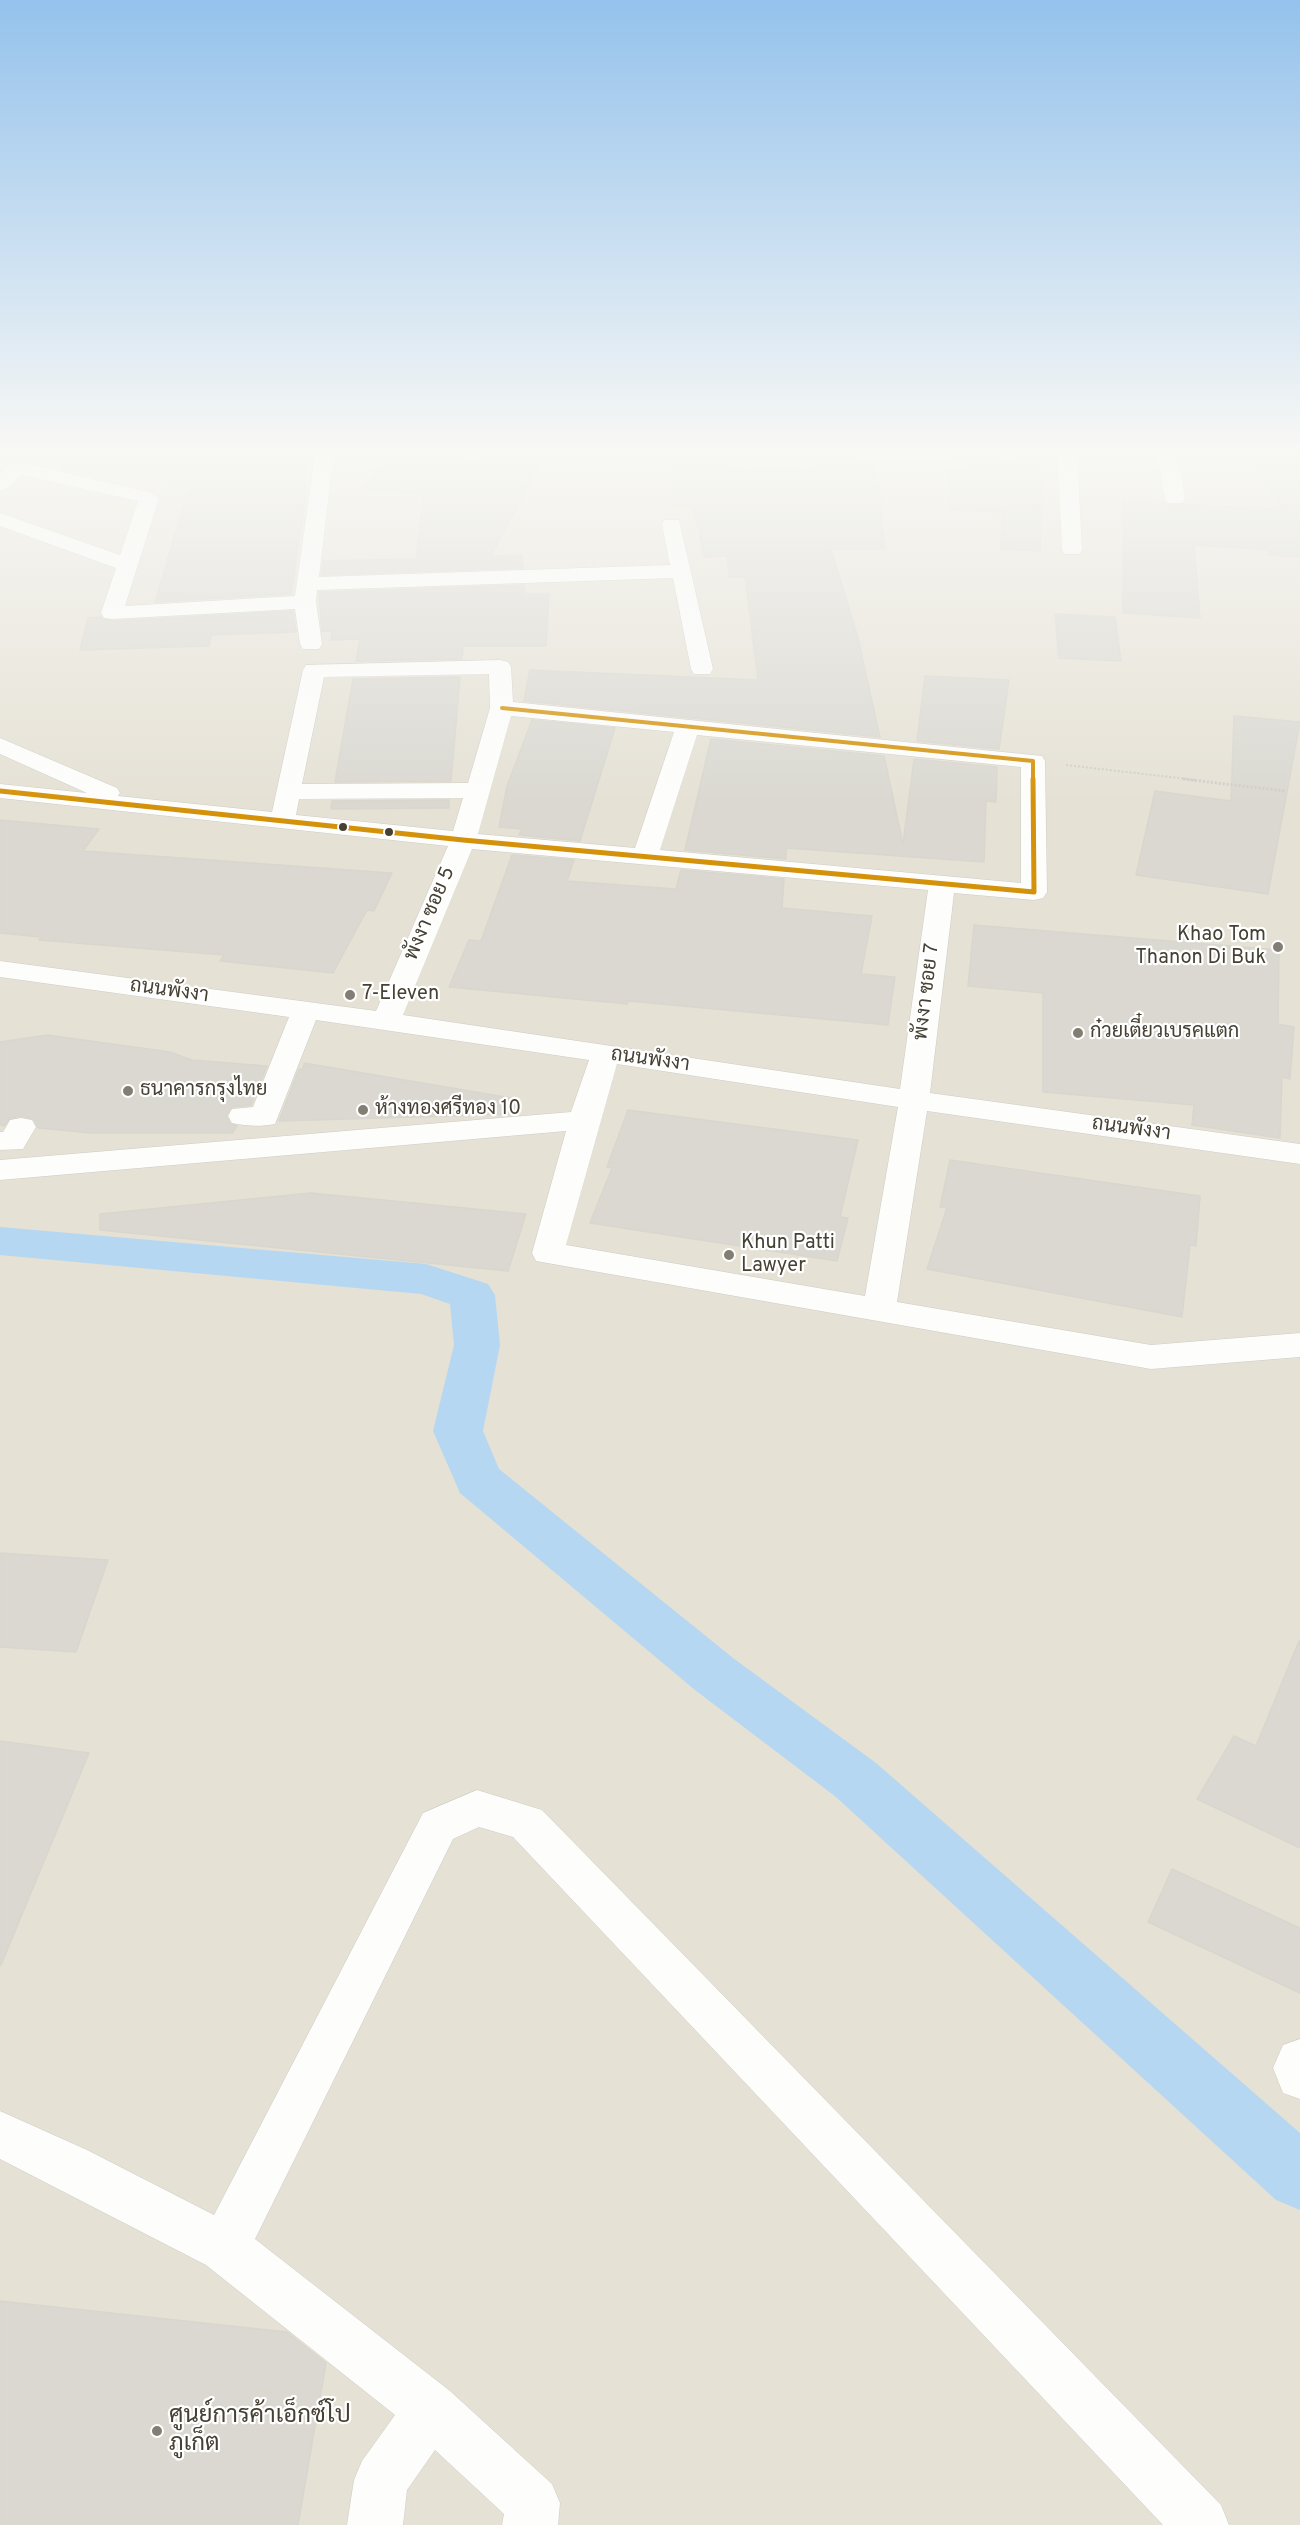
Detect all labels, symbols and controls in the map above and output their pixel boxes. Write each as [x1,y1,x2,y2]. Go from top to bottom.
unlabelled marker [337,821,349,833]
unlabelled marker [383,826,395,838]
street label: พังงา ซอย 5 [400,863,462,965]
place label: Khao Tom Thanon Di Buk [1135,924,1266,971]
marker: Khao Tom Thanon Di Buk [1271,940,1285,954]
street label: พังงา ซอย 7 [910,942,946,1042]
street label: ถนนพังงา [128,975,210,1009]
place label: 7-Eleven [362,983,439,1007]
marker: 7-Eleven [343,988,357,1002]
place label: ก๋วยเตี๋ยวเบรคแตก [1090,1021,1239,1045]
marker: ก๋วยเตี๋ยวเบรคแตก [1071,1026,1085,1040]
street label: ถนนพังงา [609,1044,691,1078]
place label: ธนาคารกรุงไทย [140,1079,267,1103]
marker: ธนาคารกรุงไทย [121,1084,135,1098]
place label: ห้างทองศรีทอง 10 [375,1098,521,1122]
marker: ห้างทองศรีทอง 10 [356,1103,370,1117]
street label: ถนนพังงา [1090,1113,1172,1147]
place label: Khun Patti Lawyer [741,1232,835,1279]
marker: Khun Patti Lawyer [722,1248,736,1262]
place label: ศูนย์การค้าเอ็กซ์โป ภูเก็ต [169,2403,351,2459]
marker: ศูนย์การค้าเอ็กซ์โป ภูเก็ต [150,2424,164,2438]

